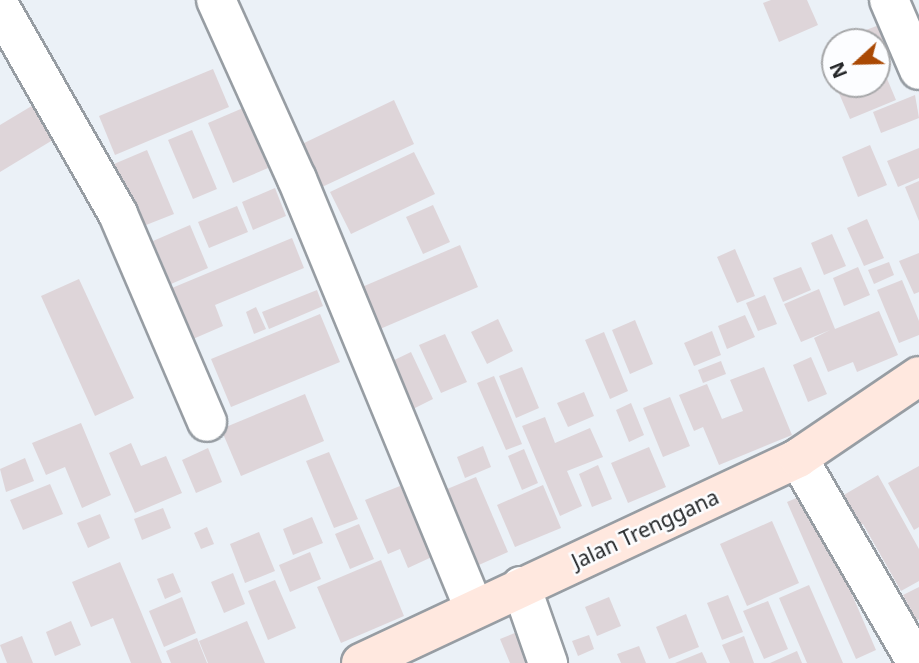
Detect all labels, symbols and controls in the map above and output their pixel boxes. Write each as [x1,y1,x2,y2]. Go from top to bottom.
north arrow [821,28,891,98]
text: N [823,58,853,82]
street label: Jalan Trenggana [568,484,722,574]

